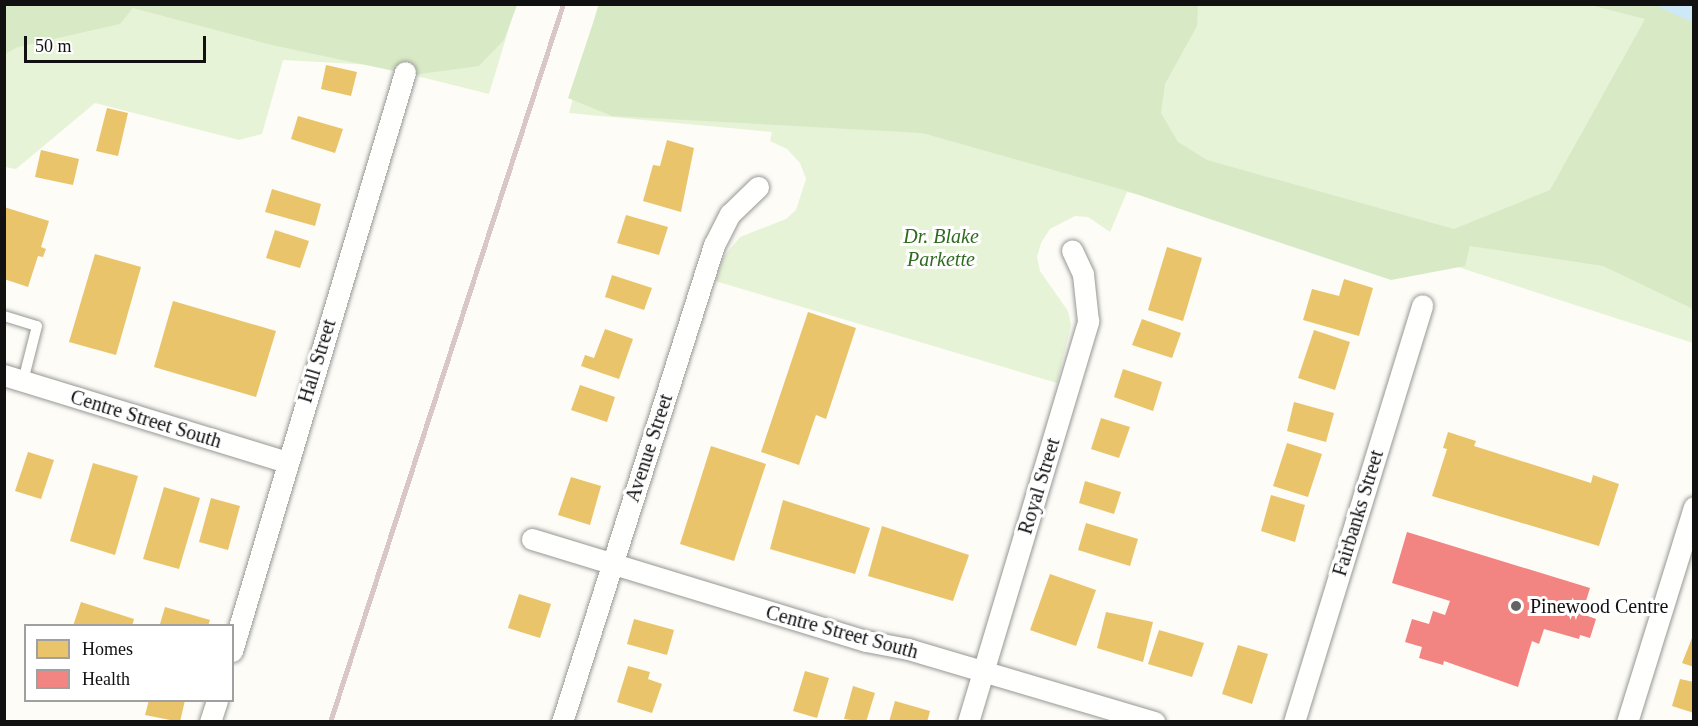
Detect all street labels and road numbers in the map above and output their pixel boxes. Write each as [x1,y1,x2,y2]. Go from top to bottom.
street label: Hall Street [293,316,341,406]
street label: Centre Street South [68,385,224,453]
street label: Avenue Street [620,391,678,505]
street label: Royal Street [1013,435,1065,537]
street label: Fairbanks Street [1327,447,1389,579]
street label: Centre Street South [763,600,921,664]

